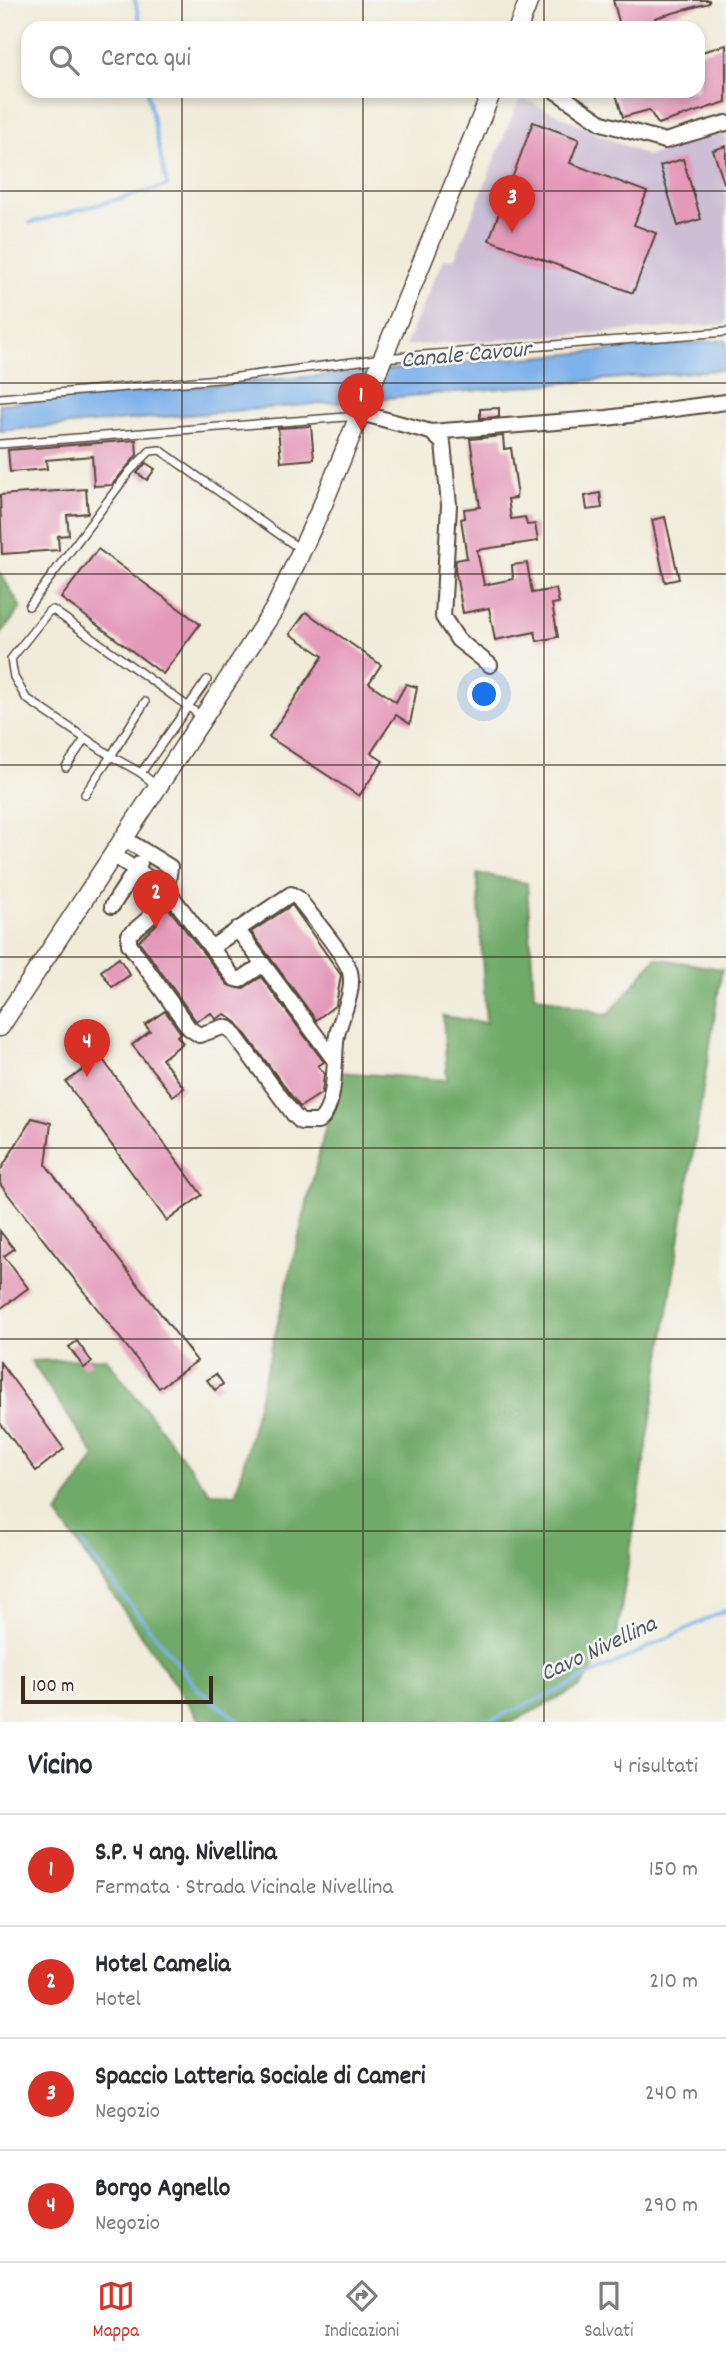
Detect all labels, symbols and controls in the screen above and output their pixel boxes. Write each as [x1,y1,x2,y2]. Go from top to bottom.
search box [21,21,705,98]
icon: search [45,41,83,79]
text: Cerca qui [101,41,191,78]
pin: 3 [489,175,535,233]
water label: Canale Cavour [400,333,535,379]
pin: 1 [338,373,384,431]
your location [467,677,501,711]
pin: 2 [133,870,179,928]
pin: 4 [64,1019,110,1077]
water label: Cavo Nivellina [535,1608,664,1692]
scale bar [21,1673,214,1705]
text: 100 m [32,1674,74,1701]
text: Vicino [28,1746,93,1789]
text: 4 risultati [613,1751,698,1784]
text: S.P. 4 ang. Nivellina [95,1835,277,1872]
text: 1 [48,1854,54,1887]
text: 150 m [649,1854,698,1887]
text: Fermata · Strada Vicinale Nivellina [95,1872,393,1905]
text: Hotel Camelia [95,1947,231,1984]
text: 2 [46,1966,56,1999]
text: 210 m [649,1966,698,1999]
text: Hotel [95,1984,141,2017]
text: Spaccio Latteria Sociale di Cameri [95,2059,426,2096]
text: 3 [46,2078,56,2111]
text: 240 m [645,2078,698,2111]
text: Negozio [95,2096,160,2129]
text: Borgo Agnello [95,2171,230,2208]
text: 4 [46,2190,56,2223]
text: 290 m [644,2190,698,2223]
text: Negozio [95,2208,160,2241]
tab: Mappa [93,2277,139,2346]
tab: Indicazioni [324,2277,399,2346]
tab: Salvati [584,2277,633,2346]

